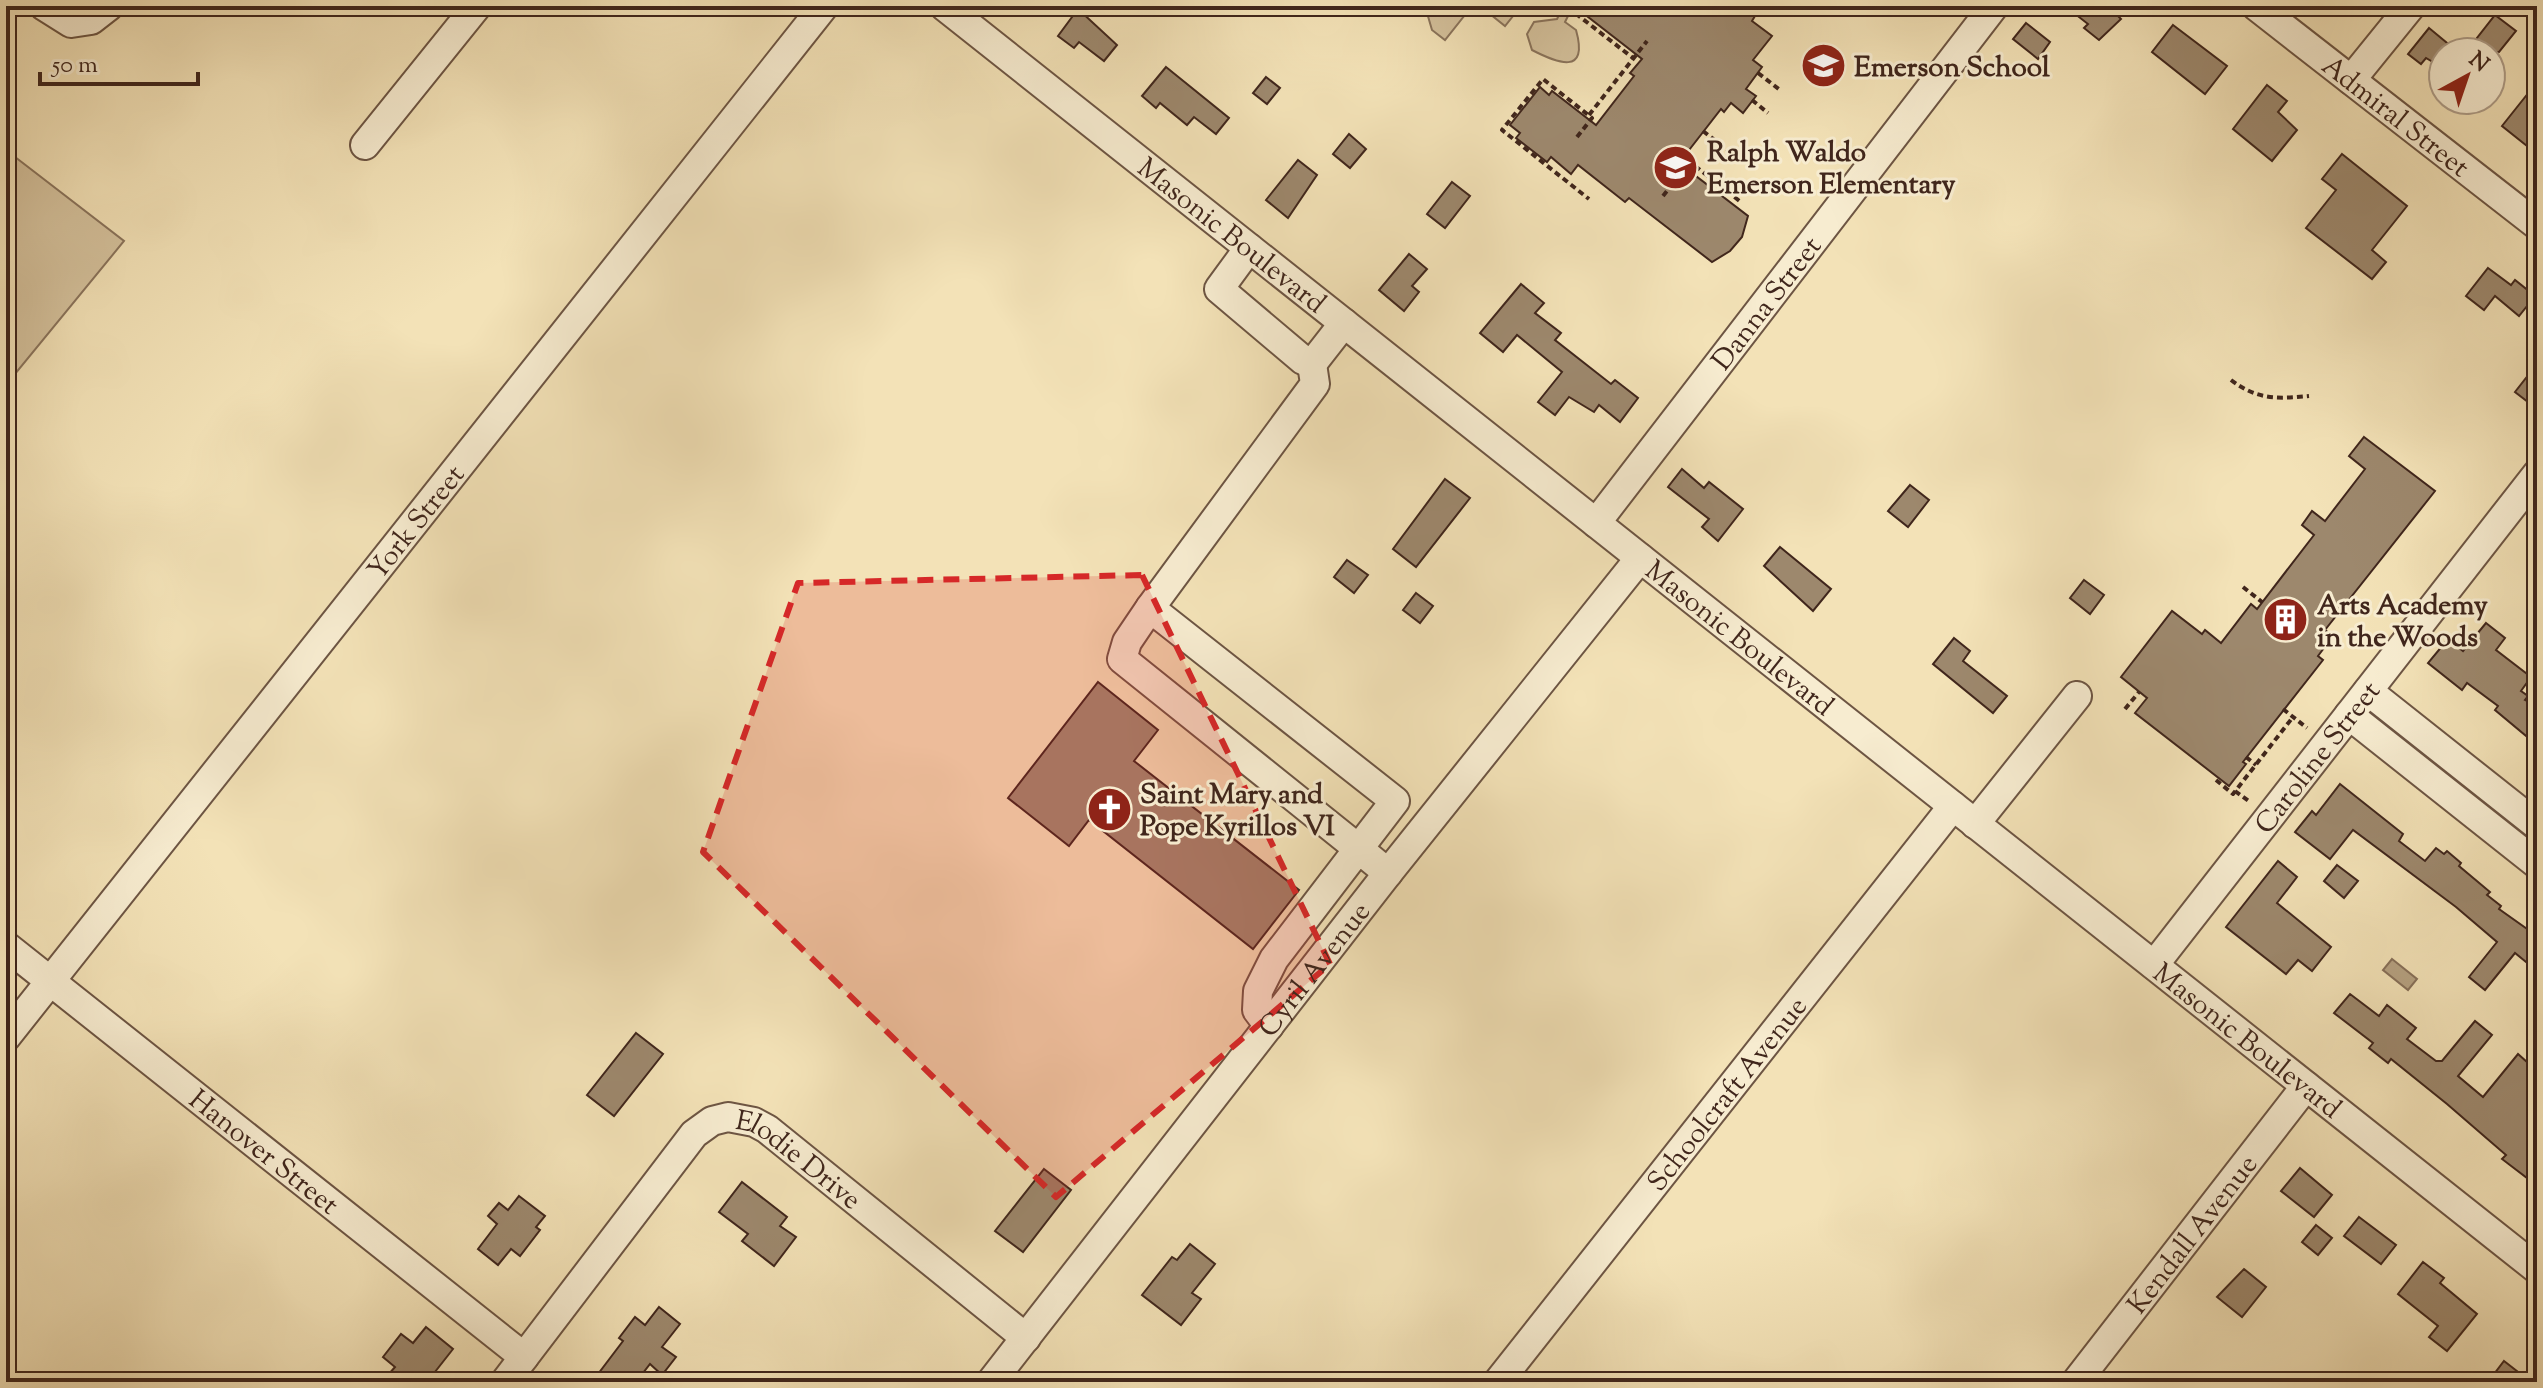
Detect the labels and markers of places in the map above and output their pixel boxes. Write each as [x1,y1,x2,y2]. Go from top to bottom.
school or university icon: Emerson School [1799,42,1847,90]
place label: Emerson School [1854,49,2050,89]
place label: Ralph Waldo Emerson Elementary [1707,134,1955,206]
school or university icon: Ralph Waldo Emerson Elementary [1652,143,1700,191]
place label: Arts Academy in the Woods [2317,587,2488,659]
building icon: Arts Academy in the Woods [2262,596,2310,644]
place label: Saint Mary and Pope Kyrillos VI [1140,776,1336,848]
church icon: Saint Mary and Pope Kyrillos VI [1085,785,1133,833]

